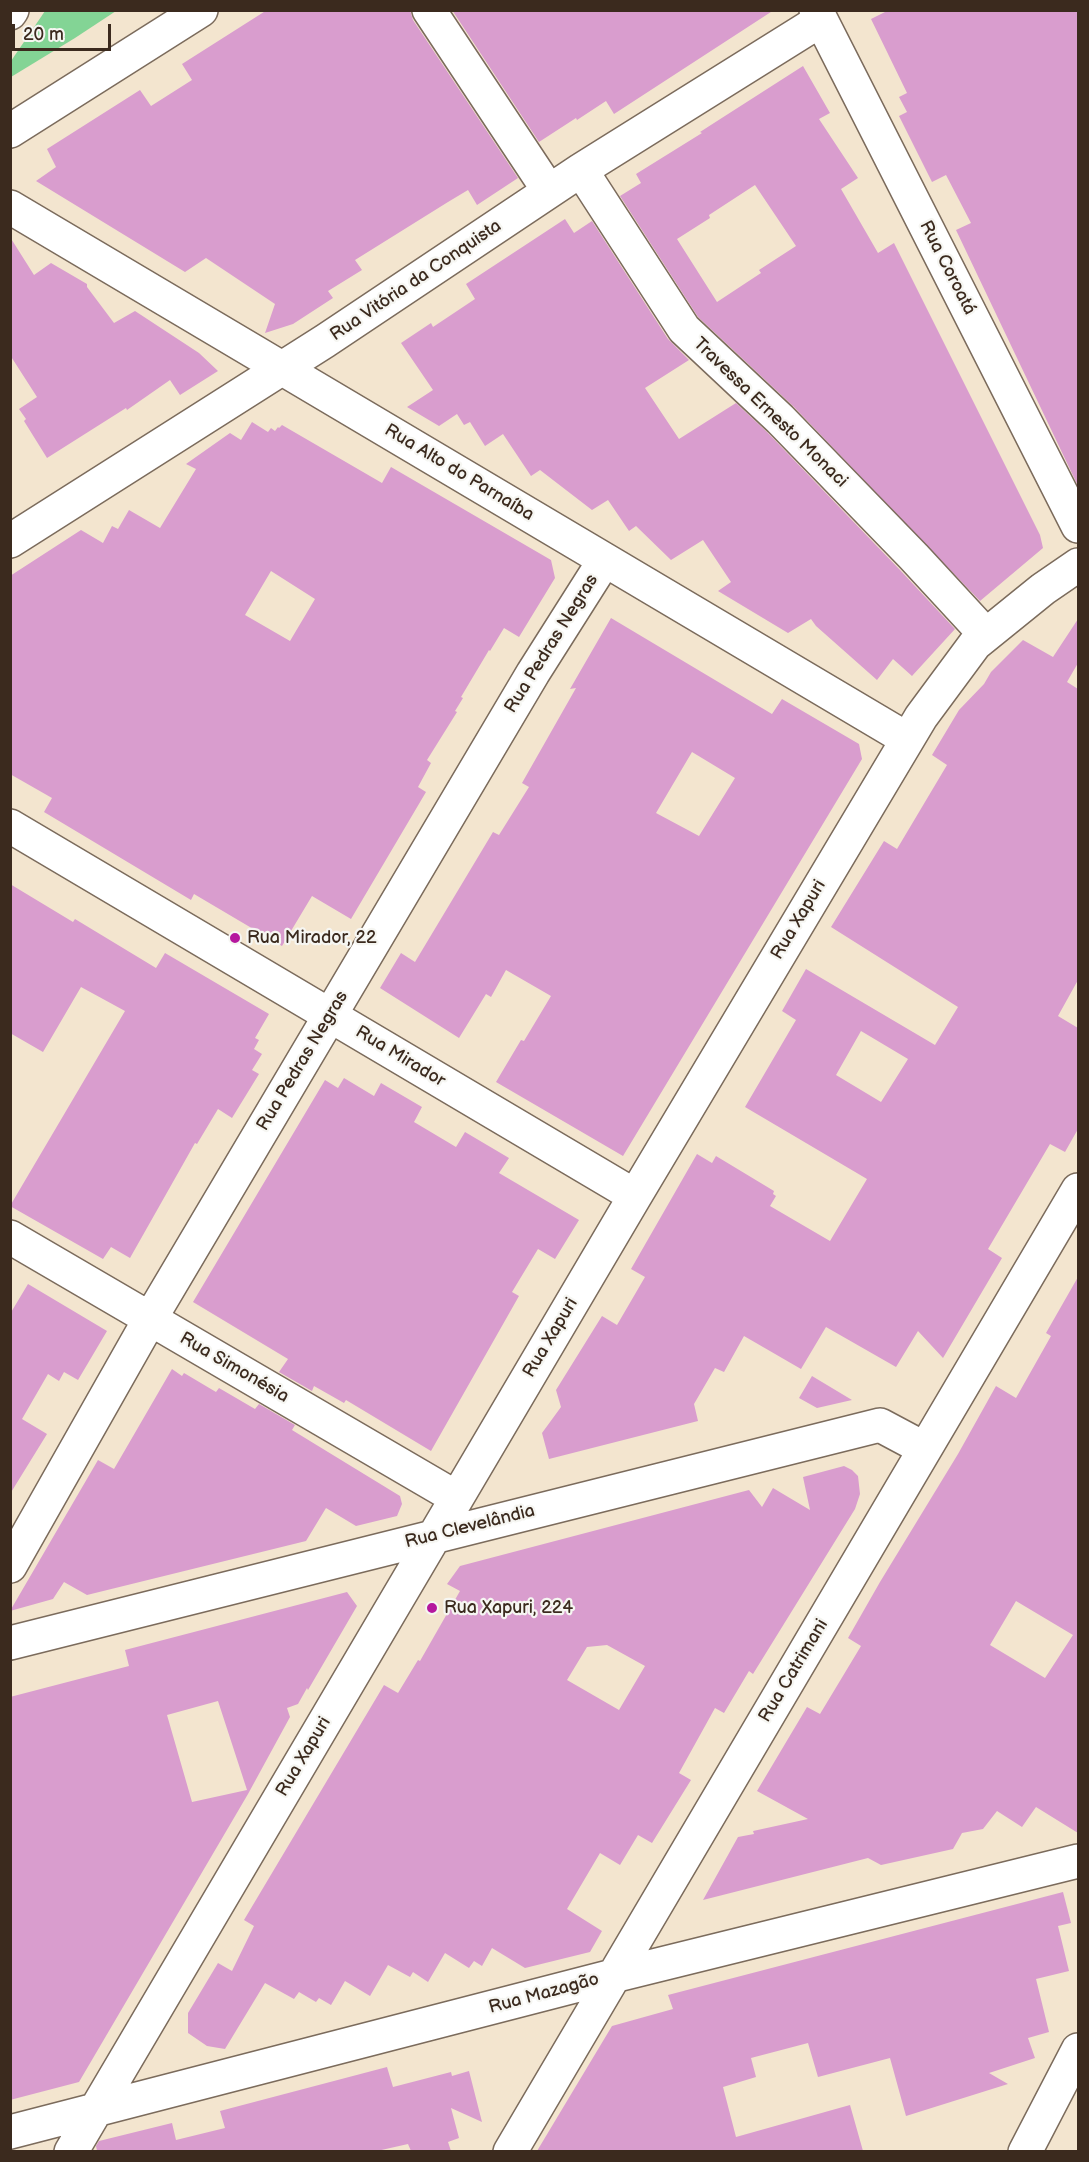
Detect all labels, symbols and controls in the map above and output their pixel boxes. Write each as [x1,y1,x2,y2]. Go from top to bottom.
scale bar [15,12,114,50]
text: 20 m [23,24,64,45]
street label: Rua Vitória da Conquista [326,216,506,346]
street label: Rua Coroatá [914,217,980,319]
street label: Travessa Ernesto Monaci [688,334,852,492]
street label: Rua Alto do Parnaíba [380,420,538,526]
street label: Rua Pedras Negras [501,571,603,717]
street label: Rua Xapuri [767,876,831,964]
place label: Rua Mirador, 22 [247,927,377,949]
marker: Rua Mirador, 22 [228,931,242,945]
street label: Rua Pedras Negras [253,987,353,1135]
street label: Rua Mirador [351,1022,449,1092]
street label: Rua Xapuri [519,1294,583,1382]
street label: Rua Simonésia [176,1328,292,1408]
street label: Rua Clevelândia [403,1500,537,1554]
place label: Rua Xapuri, 224 [444,1597,573,1619]
marker: Rua Xapuri, 224 [425,1601,439,1615]
street label: Rua Catrimani [755,1615,833,1727]
street label: Rua Xapuri [272,1713,336,1801]
street label: Rua Mazagão [487,1969,601,2019]

